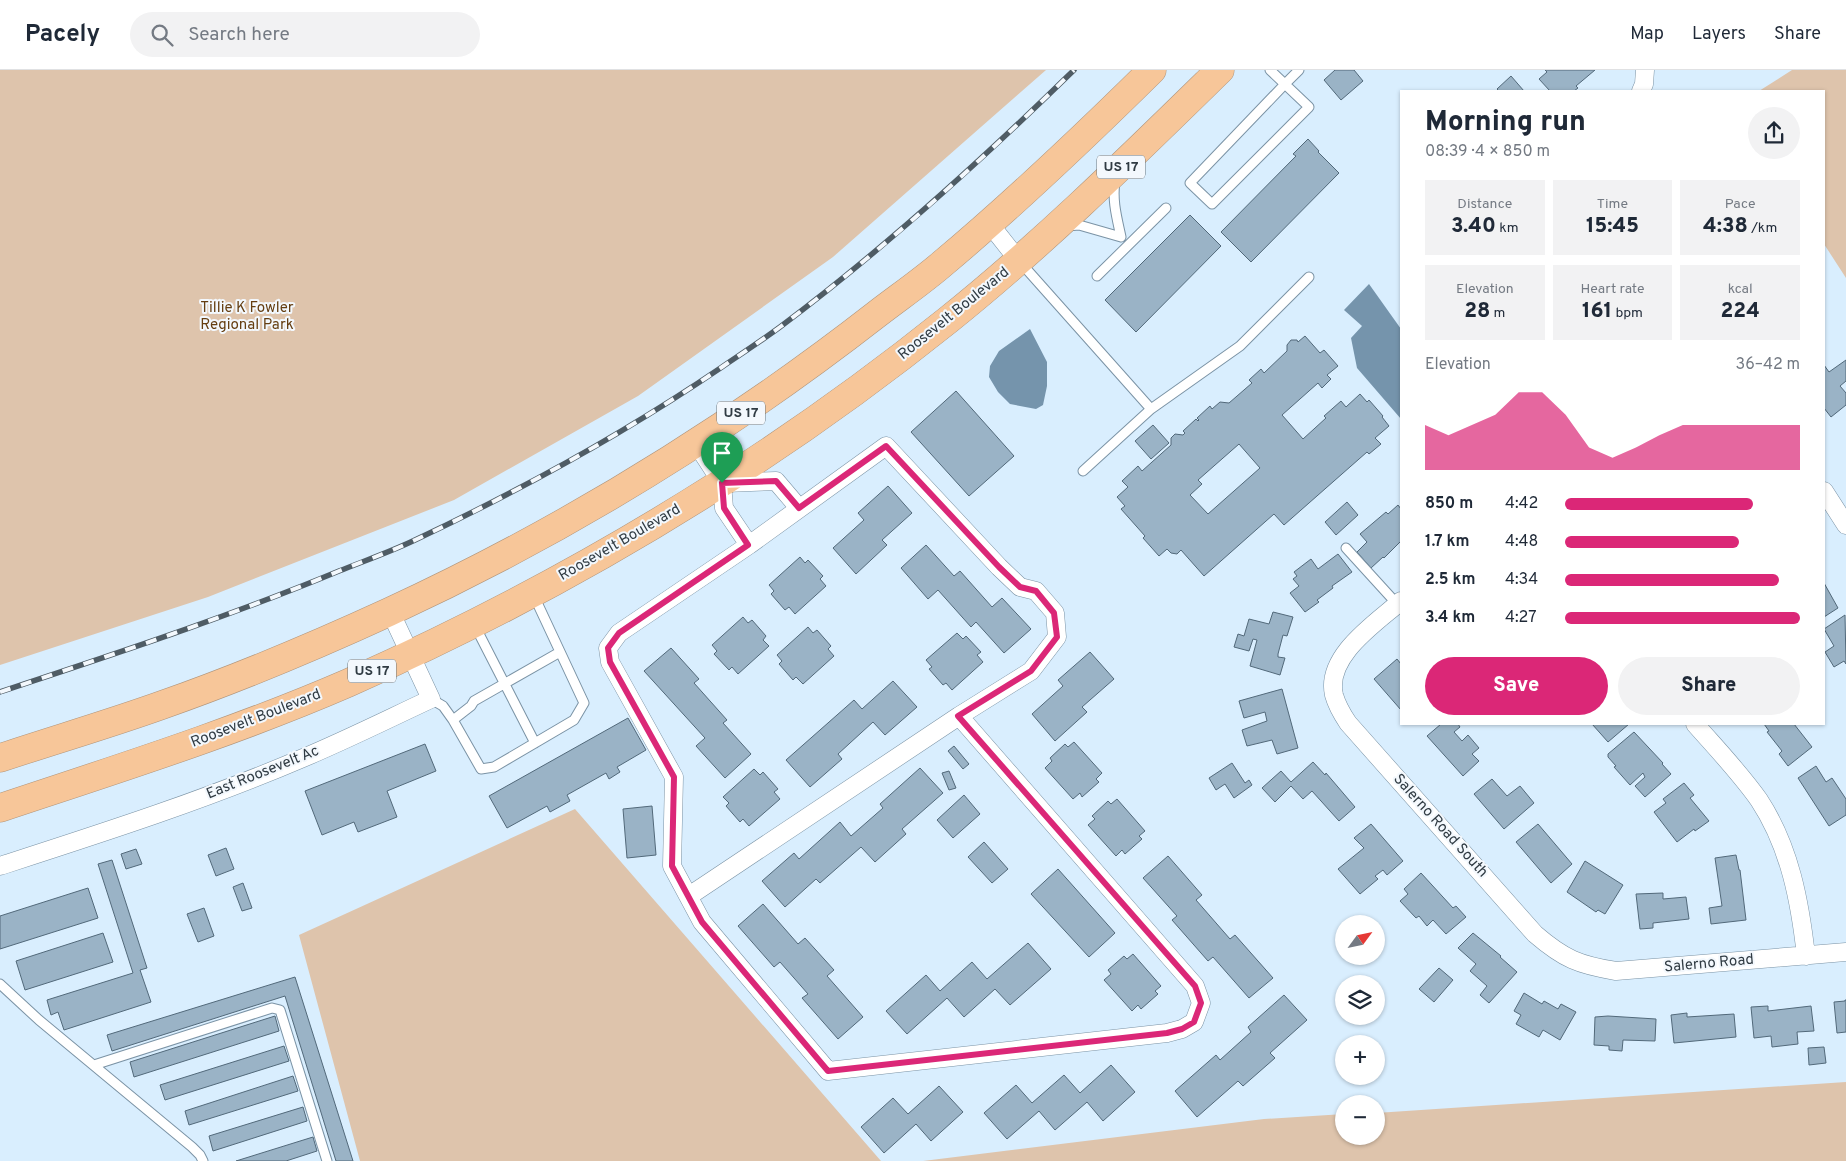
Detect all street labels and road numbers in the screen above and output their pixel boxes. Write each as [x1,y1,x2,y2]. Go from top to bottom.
road number: US 17 [1097,155,1145,178]
street label: Roosevelt Boulevard [895,263,1013,365]
road number: US 17 [717,402,765,424]
street label: Roosevelt Boulevard [556,500,684,586]
road number: US 17 [348,660,396,682]
street label: Roosevelt Boulevard [188,685,324,753]
street label: East Roosevelt Ac [204,742,322,804]
street label: Salerno Road South [1388,770,1492,882]
street label: Salerno Road [1663,951,1755,977]

